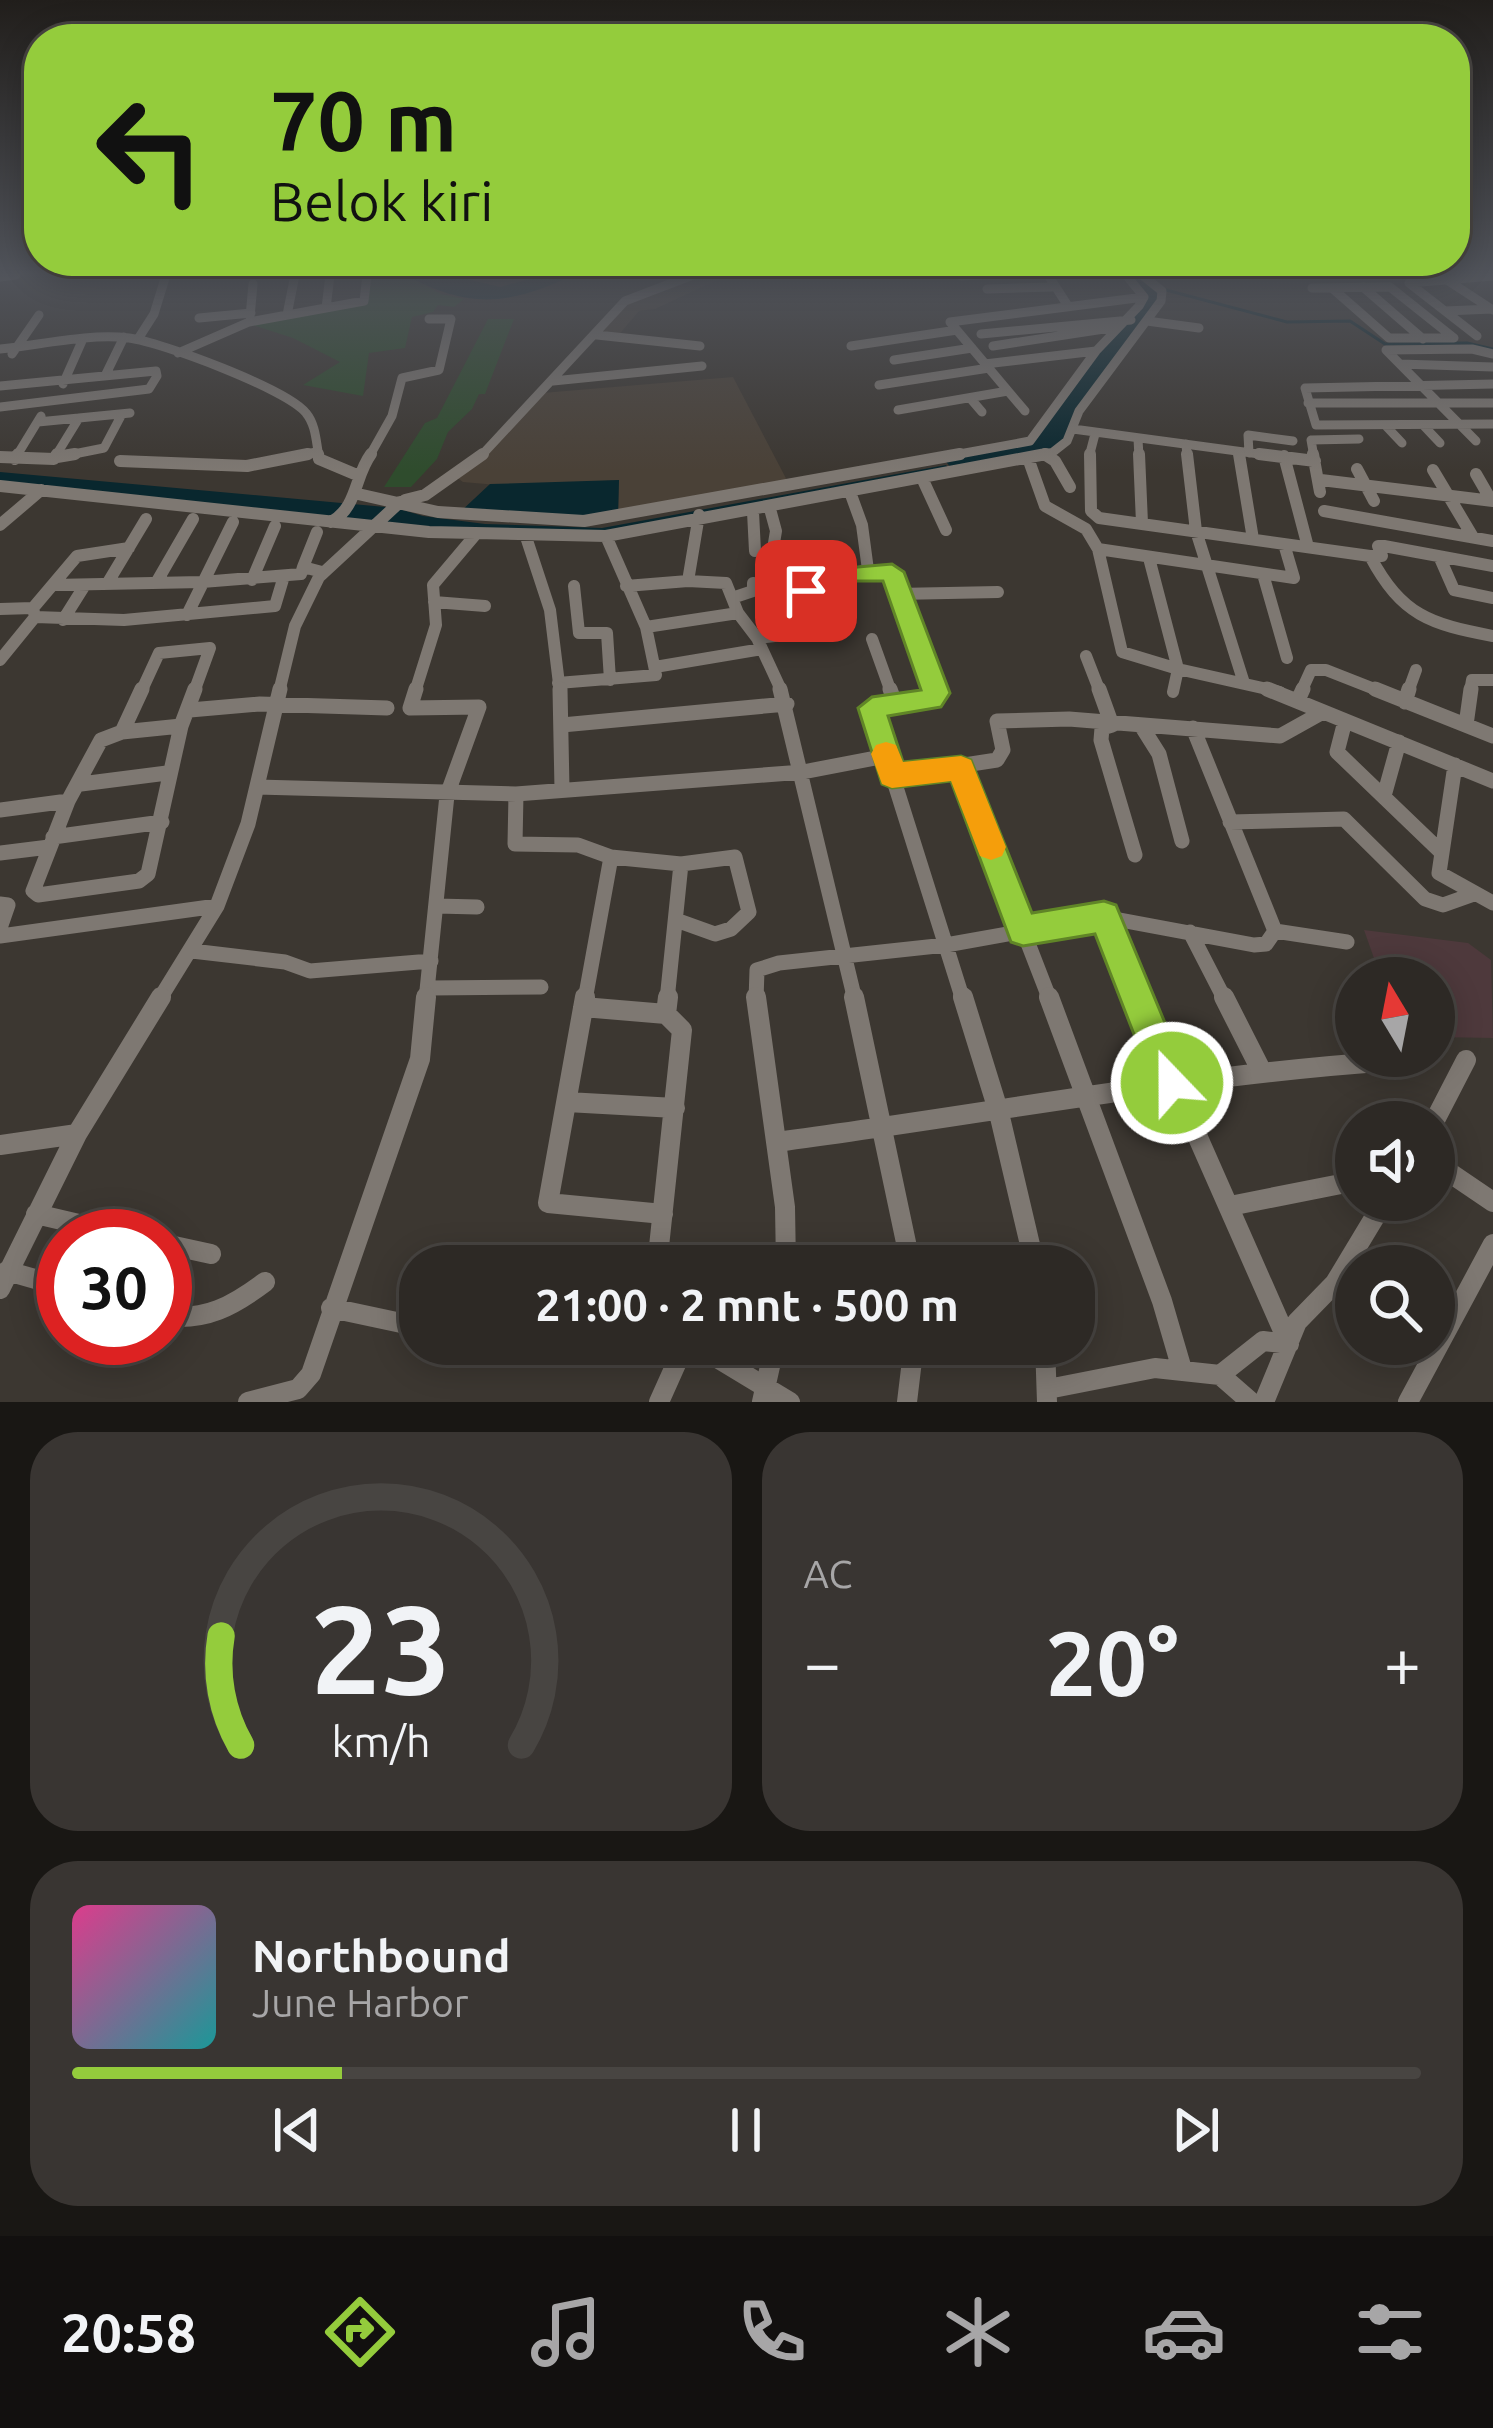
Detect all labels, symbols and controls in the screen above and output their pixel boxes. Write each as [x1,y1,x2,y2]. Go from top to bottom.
icon: left [72,72,228,228]
text: 70 m [270,73,457,167]
text: Belok kiri [270,171,493,231]
pin [755,540,857,642]
icon: arrive [773,558,839,624]
north arrow [1335,957,1455,1077]
map controls [1335,957,1455,1365]
position arrow [1109,1020,1235,1146]
button: sound [1335,1101,1455,1221]
speed limit sign: 30 [36,1209,192,1365]
button: search [1335,1245,1455,1365]
text: 21:00 · 2 mnt · 500 m [535,1279,959,1330]
text: AC [804,1552,852,1595]
text: 23 [310,1578,451,1718]
text: 20° [1046,1612,1179,1713]
text: − [804,1625,841,1699]
text: + [1384,1625,1421,1699]
text: km/h [331,1716,430,1764]
text: Northbound [252,1930,511,1981]
text: June Harbor [252,1981,469,2024]
icon: previous [264,2097,330,2163]
icon: pause [713,2097,779,2163]
icon: next [1163,2097,1229,2163]
icon: directions [318,2290,402,2374]
icon: music [524,2290,608,2374]
icon: phone [730,2290,814,2374]
icon: climate [936,2290,1020,2374]
icon: car [1142,2290,1226,2374]
icon: filters [1348,2290,1432,2374]
text: 20:58 [61,2302,196,2362]

